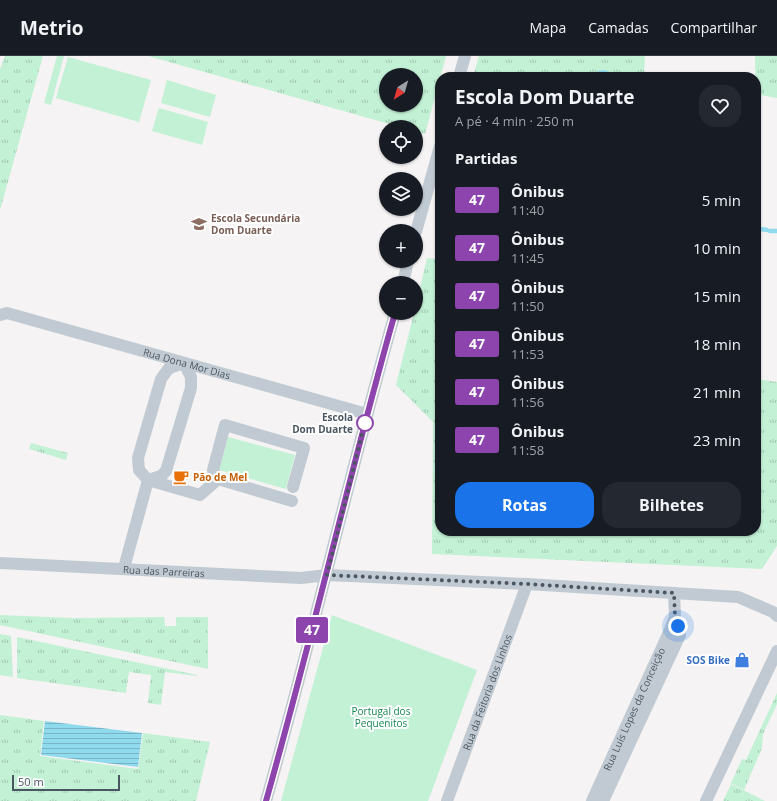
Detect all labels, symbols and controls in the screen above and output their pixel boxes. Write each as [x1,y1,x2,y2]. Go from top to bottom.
text: Metrio [20,15,84,41]
text: Mapa [530,18,566,37]
text: Camadas [588,18,649,37]
text: Compartilhar [671,18,757,37]
north arrow [379,68,423,112]
map controls [379,68,423,320]
text: Escola Dom Duarte [455,84,634,110]
button: heart [699,85,741,127]
text: A pé · 4 min · 250 m [455,112,574,130]
button: locate [379,120,423,164]
text: Partidas [455,148,517,168]
button: layers [379,172,423,216]
text: Ônibus [511,181,564,201]
text: 47 [469,190,485,209]
text: 5 min [702,190,741,210]
text: 11:40 [511,201,544,219]
place label: Escola Secundária Dom Duarte [211,211,300,237]
school or university icon: Escola Secundária Dom Duarte [190,215,208,233]
button: + [379,224,423,268]
text: Ônibus [511,229,564,249]
text: 47 [469,238,485,257]
text: 10 min [693,238,741,258]
text: 11:45 [511,249,544,267]
button: − [379,276,423,320]
text: Ônibus [511,277,564,297]
text: 47 [469,286,485,305]
text: 15 min [693,286,741,306]
text: 11:50 [511,297,544,315]
text: Ônibus [511,325,564,345]
text: 47 [469,334,485,353]
text: 18 min [693,334,741,354]
street label: Rua Dona Mor Dias [142,345,232,382]
text: 11:53 [511,345,544,363]
text: Ônibus [511,373,564,393]
text: 47 [469,382,485,401]
text: 21 min [693,382,741,402]
text: 11:56 [511,393,544,411]
place label: Escola Dom Duarte [292,410,353,436]
marker: Escola Dom Duarte [356,414,374,432]
text: Ônibus [511,421,564,441]
text: 47 [469,430,485,449]
text: 23 min [693,430,741,450]
text: 11:58 [511,441,544,459]
cafe icon: Pão de Mel [172,468,190,486]
place label: Pão de Mel [193,470,247,484]
button: Rotas [455,482,594,528]
button: Bilhetes [602,482,741,528]
street label: Rua das Parreiras [123,562,205,580]
your location [668,616,688,636]
line badge: 47 [294,617,330,643]
text: 47 [304,620,320,639]
street label: Rua da Feitoria dos Linhos [459,632,515,752]
street label: Rua Luís Lopes da Conceição [600,645,668,773]
shop icon: SOS Bike [733,651,751,669]
place label: SOS Bike [687,653,730,667]
park label: Portugal dos Pequenitos [352,704,411,730]
scale bar [12,773,120,792]
text: 50 m [18,774,44,789]

